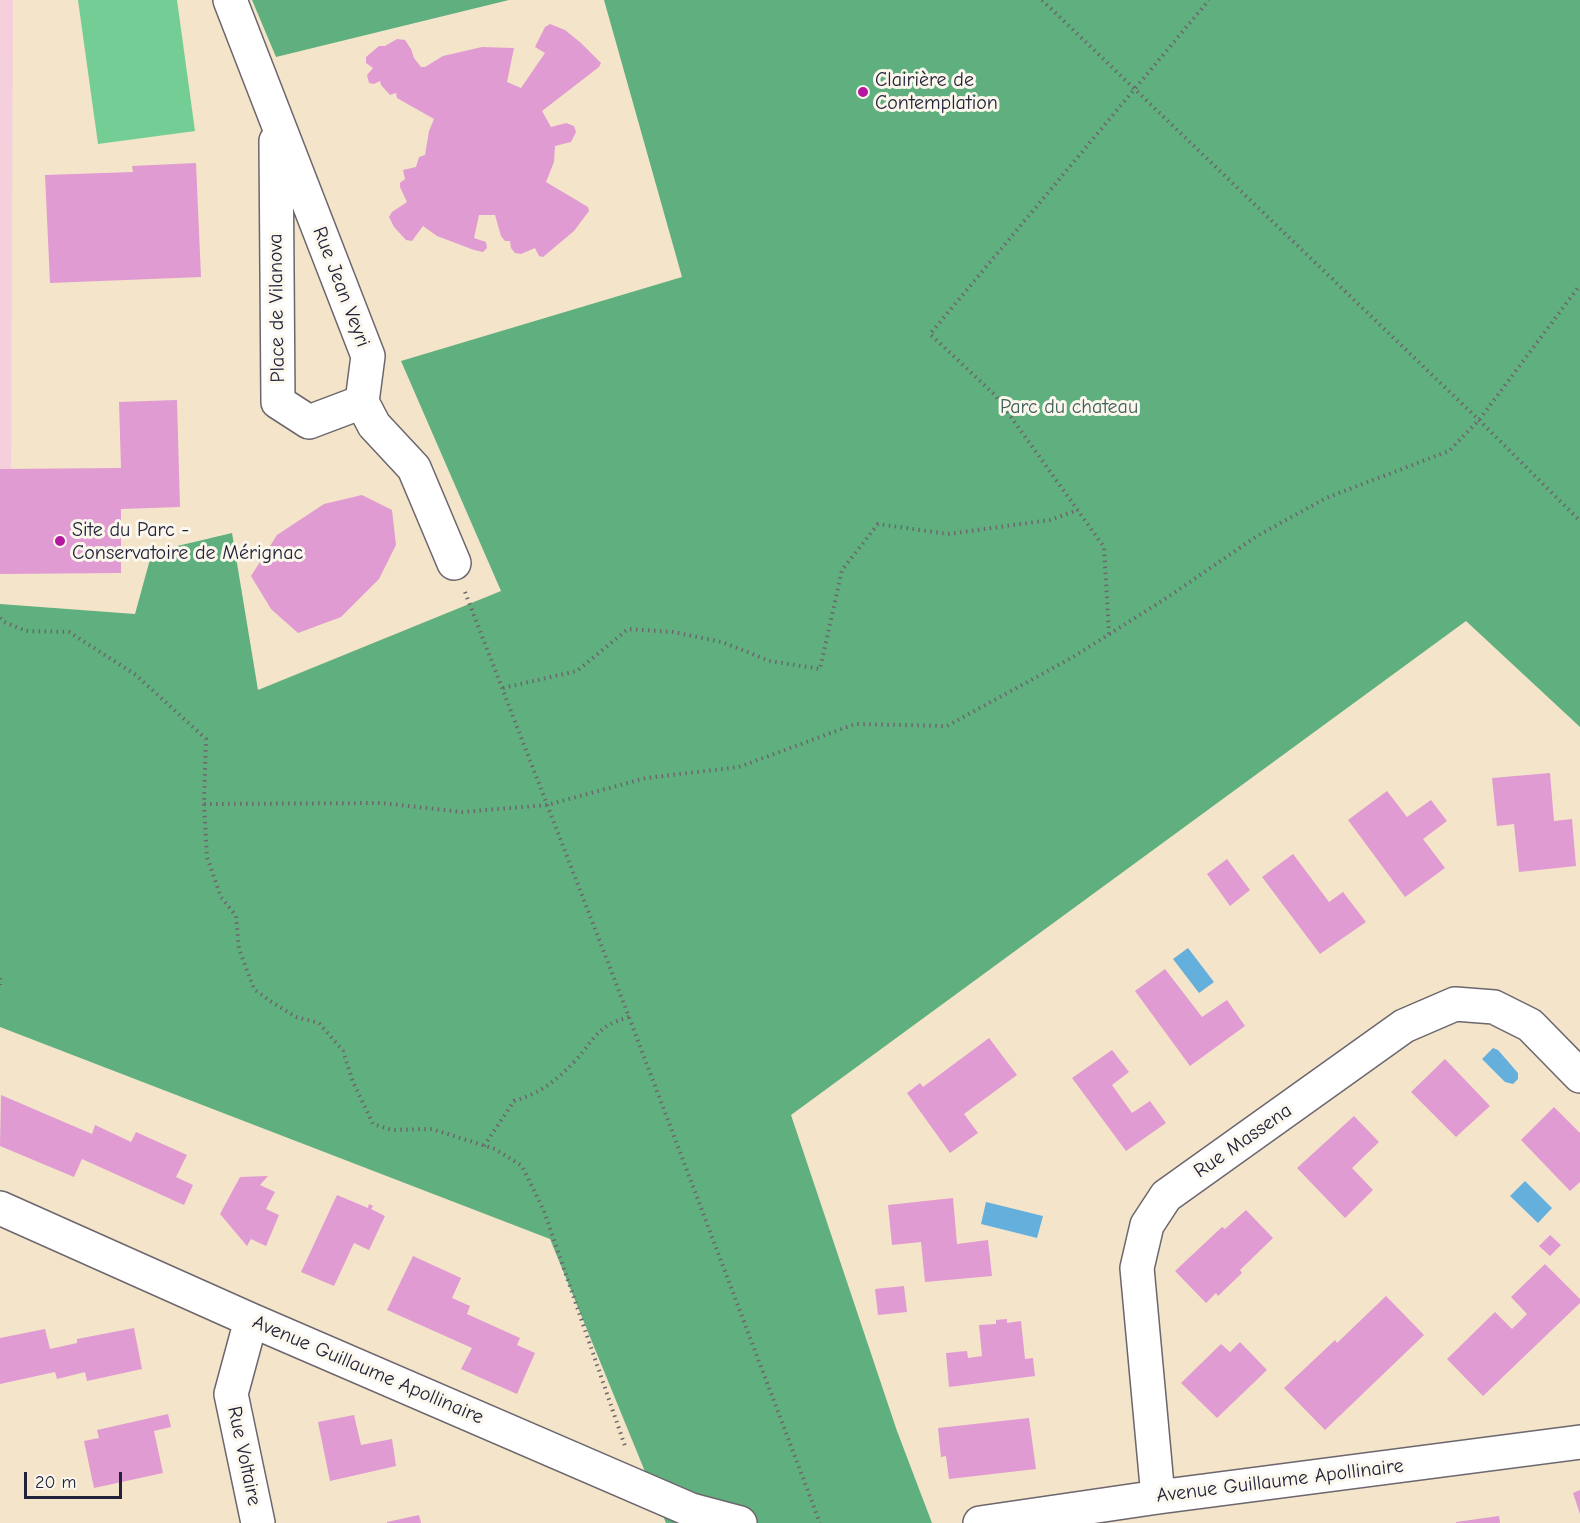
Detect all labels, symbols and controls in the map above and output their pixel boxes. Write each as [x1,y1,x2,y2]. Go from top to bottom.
place label: Clairière de Contemplation [875,68,998,115]
marker: Clairière de Contemplation [856,85,870,99]
street label: Rue Jean Veyri [307,223,375,351]
street label: Place de Vilanova [264,233,290,383]
park label: Parc du chateau [1000,395,1138,419]
place label: Site du Parc - Conservatoire de Mérignac [72,518,303,565]
marker: Site du Parc - Conservatoire de Mérignac [53,534,67,548]
street label: Rue Massena [1189,1099,1297,1183]
street label: Avenue Guillaume Apollinaire [249,1310,487,1430]
street label: Rue Voltaire [222,1404,266,1508]
street label: Avenue Guillaume Apollinaire [1155,1454,1405,1508]
scale bar [27,1460,124,1498]
text: 20 m [35,1472,76,1493]

